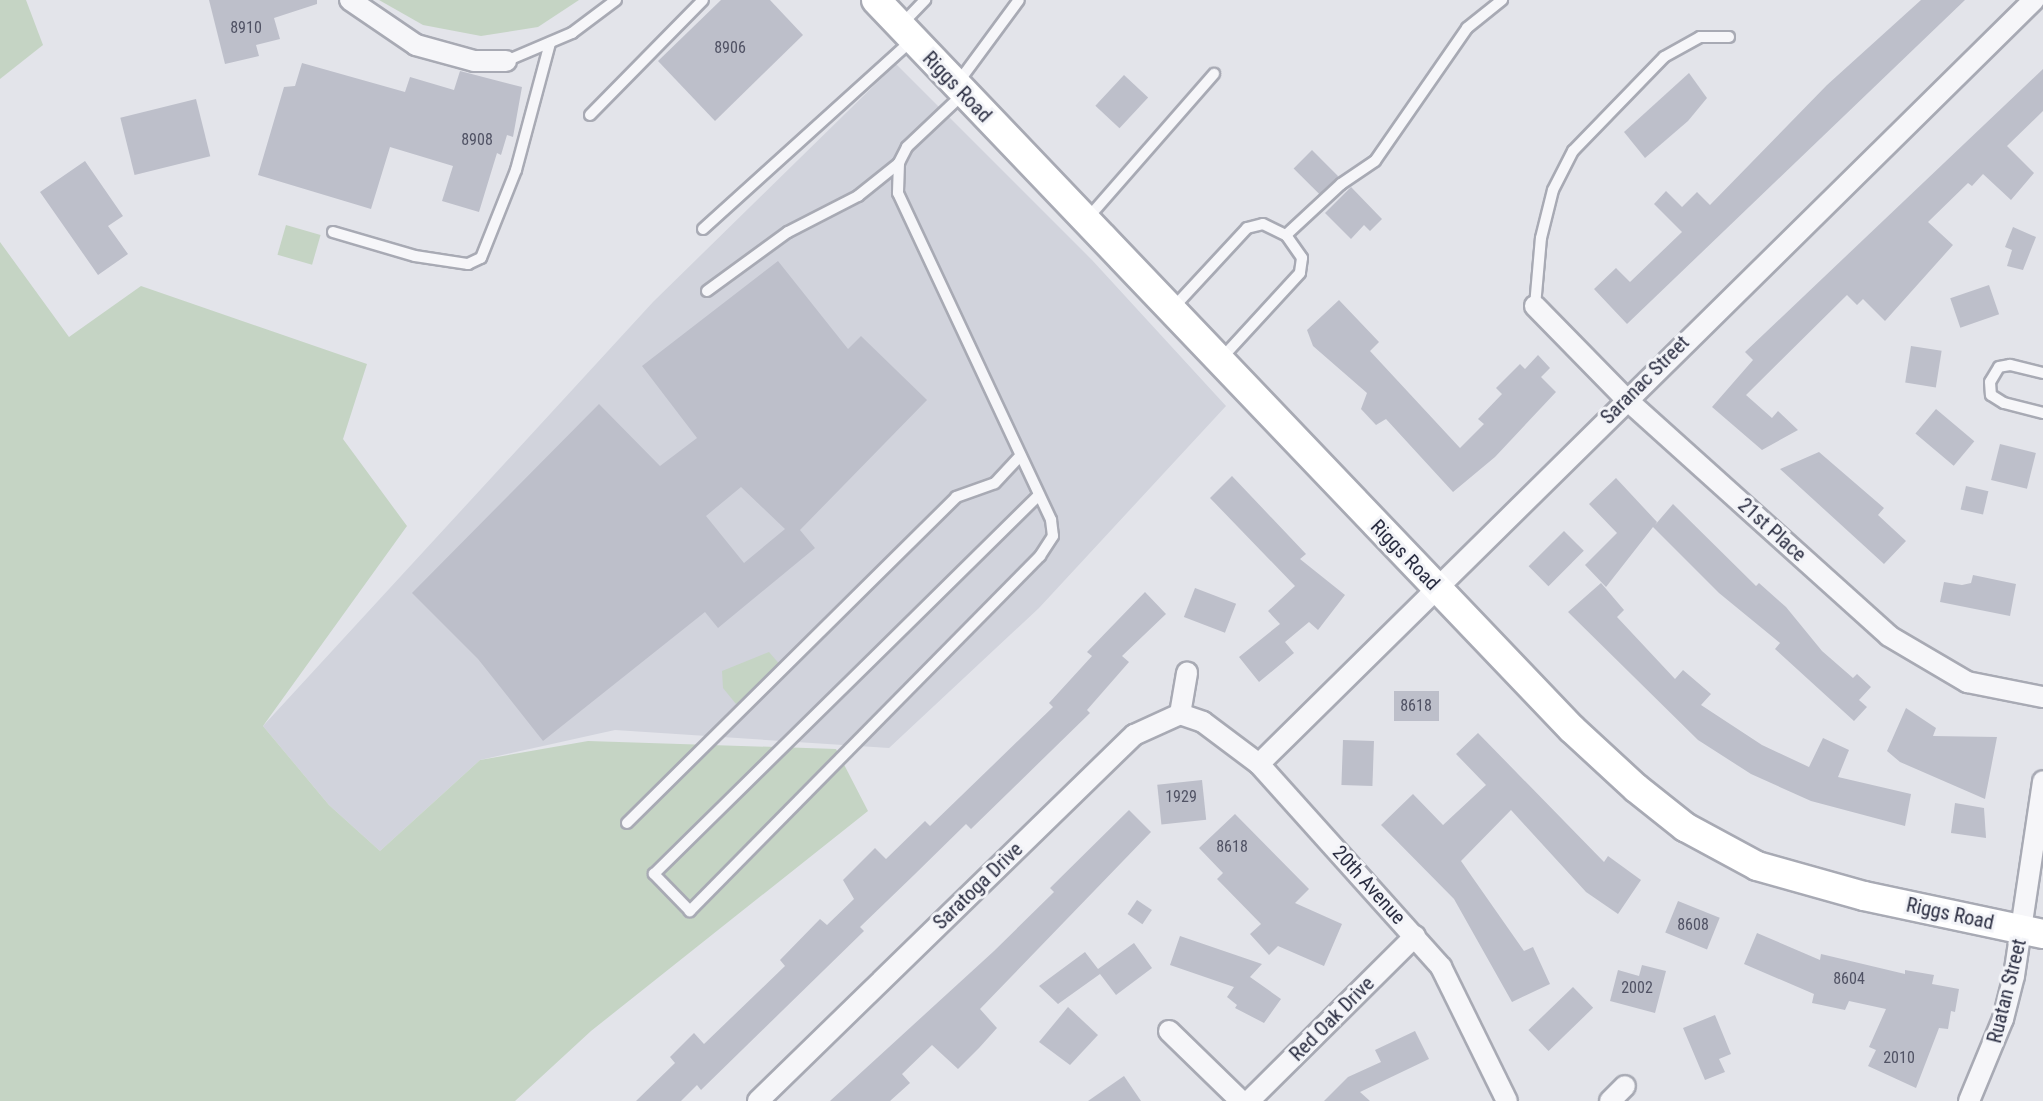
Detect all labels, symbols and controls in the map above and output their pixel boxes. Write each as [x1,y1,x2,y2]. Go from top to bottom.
house number: 8910 [230,18,262,38]
house number: 8906 [714,38,746,58]
street label: Riggs Road [918,47,996,127]
house number: 8908 [461,130,493,150]
street label: Saranac Street [1596,331,1694,429]
street label: 21st Place [1733,493,1811,567]
street label: Riggs Road [1366,515,1444,595]
house number: 8618 [1400,696,1432,716]
house number: 1929 [1165,787,1197,807]
street label: Saratoga Drive [928,837,1028,935]
house number: 8618 [1216,837,1248,857]
street label: 20th Avenue [1327,841,1411,929]
street label: Riggs Road [1904,893,1996,935]
house number: 8608 [1677,915,1709,935]
street label: Ruatan Street [1982,936,2032,1046]
house number: 8604 [1833,969,1865,989]
street label: Red Oak Drive [1285,972,1379,1066]
house number: 2002 [1621,978,1653,998]
house number: 2010 [1883,1048,1915,1068]

